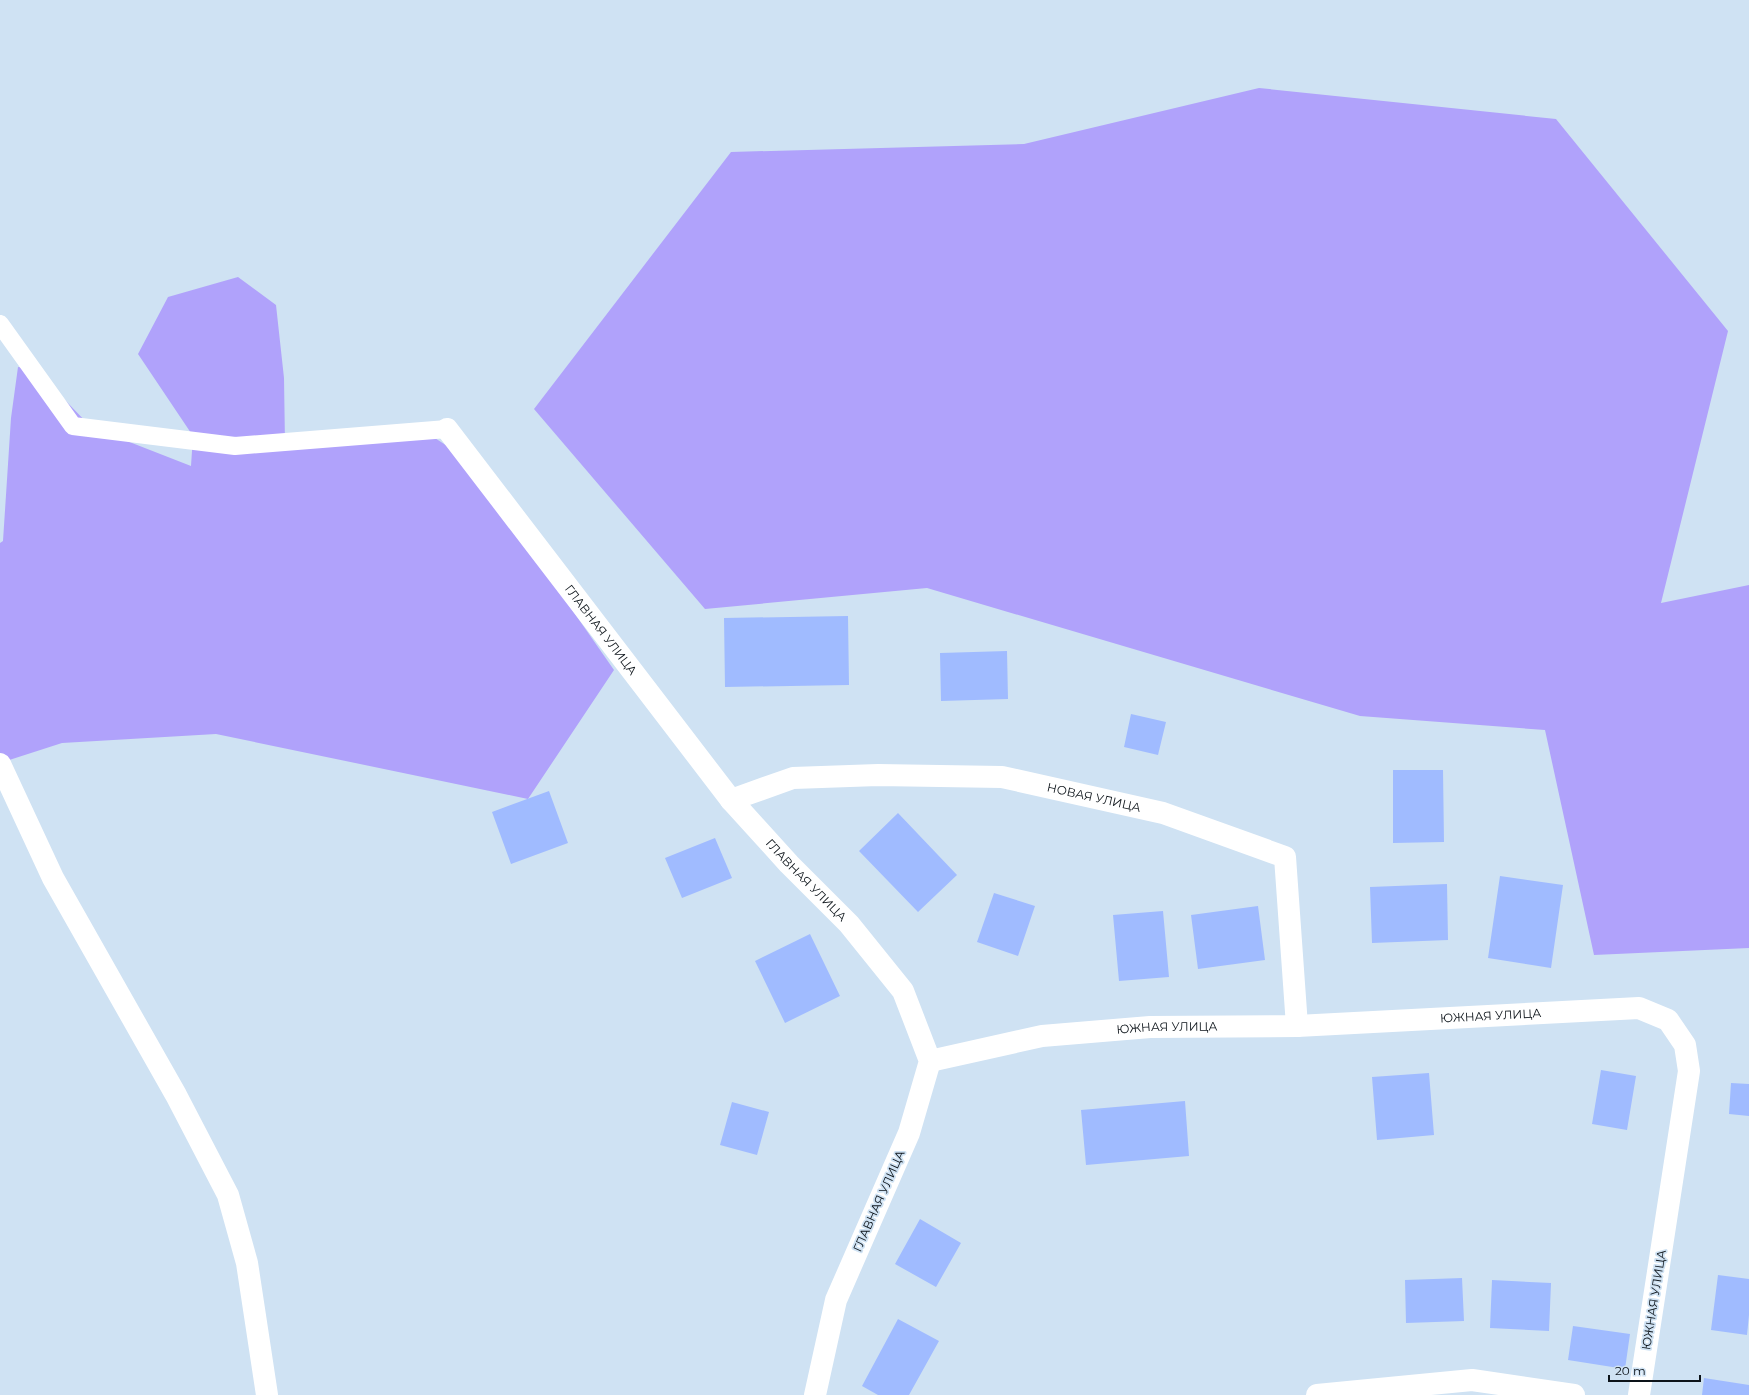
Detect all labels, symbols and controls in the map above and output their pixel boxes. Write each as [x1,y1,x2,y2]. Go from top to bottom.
street label: ГЛАВНАЯ УЛИЦА [562,582,640,678]
street label: НОВАЯ УЛИЦА [1046,779,1142,815]
street label: ГЛАВНАЯ УЛИЦА [763,835,850,924]
street label: ЮЖНАЯ УЛИЦА [1440,1005,1542,1025]
street label: ЮЖНАЯ УЛИЦА [1116,1019,1218,1037]
street label: ГЛАВНАЯ УЛИЦА [849,1148,908,1254]
street label: ЮЖНАЯ УЛИЦА [1638,1249,1669,1351]
scale bar [1609,1357,1700,1383]
text: 20 m [1615,1363,1646,1378]

